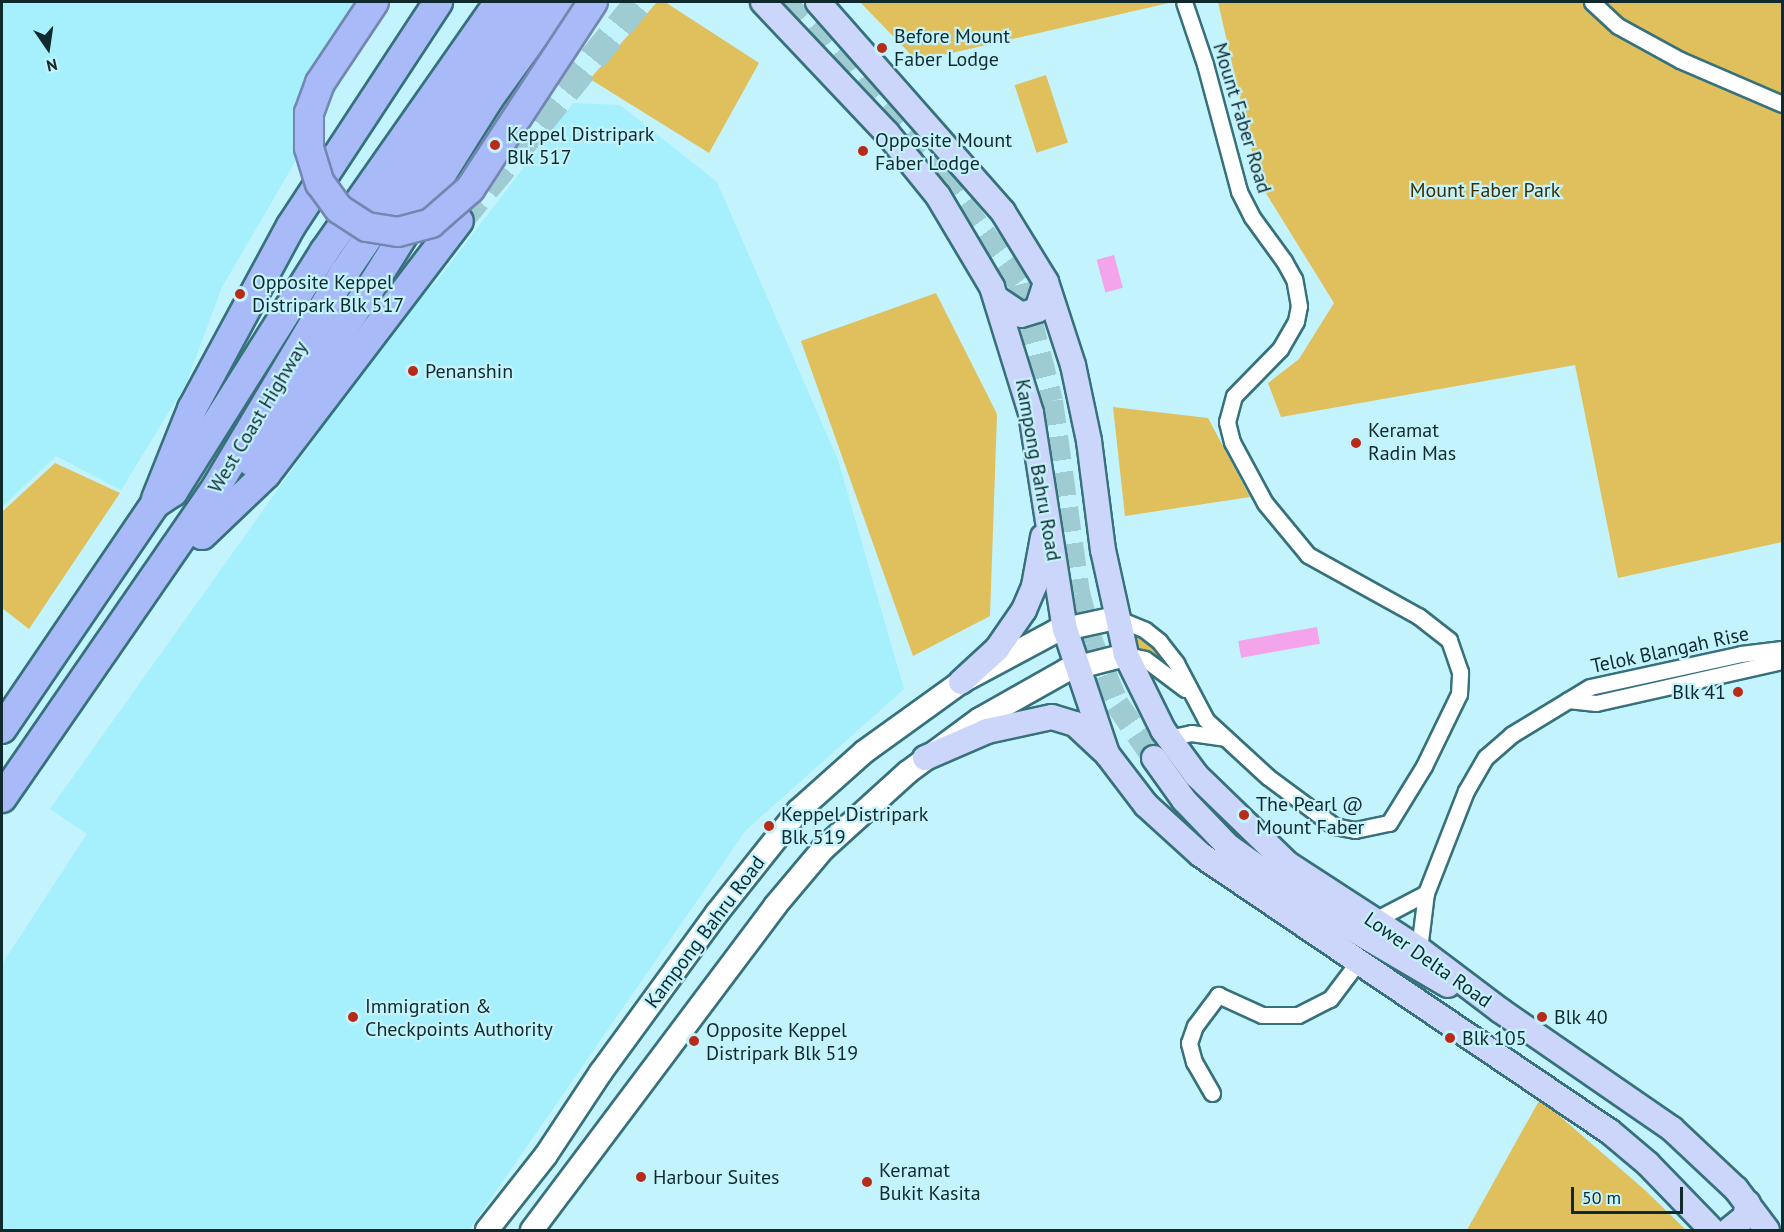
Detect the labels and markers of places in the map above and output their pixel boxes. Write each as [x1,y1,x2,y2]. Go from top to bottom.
place label: Before Mount Faber Lodge [894,24,1010,71]
marker: Before Mount Faber Lodge [875,41,889,55]
place label: Keppel Distripark Blk 517 [507,122,654,169]
place label: Opposite Mount Faber Lodge [875,128,1012,175]
marker: Keppel Distripark Blk 517 [488,138,502,152]
marker: Opposite Mount Faber Lodge [856,144,870,158]
place label: Opposite Keppel Distripark Blk 517 [252,270,405,317]
marker: Opposite Keppel Distripark Blk 517 [233,287,247,301]
place label: Penanshin [425,359,513,383]
marker: Penanshin [406,364,420,378]
place label: Keramat Radin Mas [1368,419,1456,466]
marker: Keramat Radin Mas [1349,436,1363,450]
place label: Blk 41 [1672,680,1726,704]
marker: Blk 41 [1731,685,1745,699]
place label: The Pearl @ Mount Faber [1256,792,1364,839]
place label: Keppel Distripark Blk 519 [781,802,928,849]
marker: The Pearl @ Mount Faber [1237,808,1251,822]
marker: Keppel Distripark Blk 519 [762,819,776,833]
place label: Immigration & Checkpoints Authority [365,994,553,1041]
place label: Blk 40 [1554,1005,1608,1029]
marker: Immigration & Checkpoints Authority [346,1010,360,1024]
marker: Blk 40 [1535,1010,1549,1024]
place label: Opposite Keppel Distripark Blk 519 [706,1018,859,1065]
place label: Blk 105 [1462,1026,1527,1050]
marker: Blk 105 [1443,1031,1457,1045]
marker: Opposite Keppel Distripark Blk 519 [687,1034,701,1048]
place label: Keramat Bukit Kasita [879,1158,981,1205]
place label: Harbour Suites [653,1165,779,1189]
marker: Harbour Suites [634,1170,648,1184]
marker: Keramat Bukit Kasita [860,1175,874,1189]

